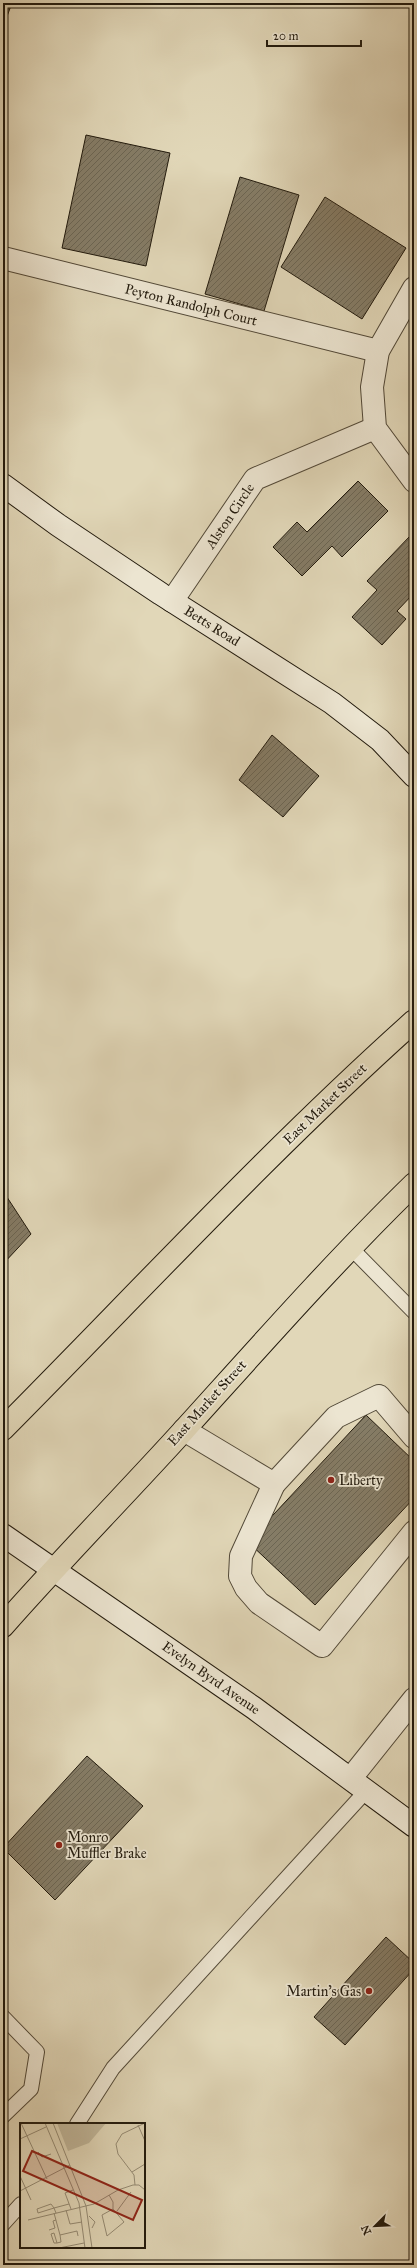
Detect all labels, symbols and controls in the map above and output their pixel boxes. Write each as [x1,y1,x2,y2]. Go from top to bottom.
scale bar [267,22,361,48]
text: 20 m [273,29,299,43]
street label: Peyton Randolph Court [123,280,259,330]
street label: Alston Circle [201,480,258,553]
street label: Betts Road [181,602,243,650]
street label: East Market Street [280,1060,370,1148]
street label: East Market Street [164,1357,250,1449]
place label: Liberty [339,1472,383,1489]
marker: Liberty [326,1475,336,1485]
street label: Evelyn Byrd Avenue [159,1638,263,1718]
place label: Monro Muffler Brake [67,1829,147,1862]
marker: Monro Muffler Brake [54,1840,64,1850]
place label: Martin's Gas [286,1983,361,2000]
marker: Martin's Gas [364,1986,374,1996]
inset map [20,2123,145,2248]
north arrow [355,2206,395,2246]
text: N [358,2222,374,2237]

